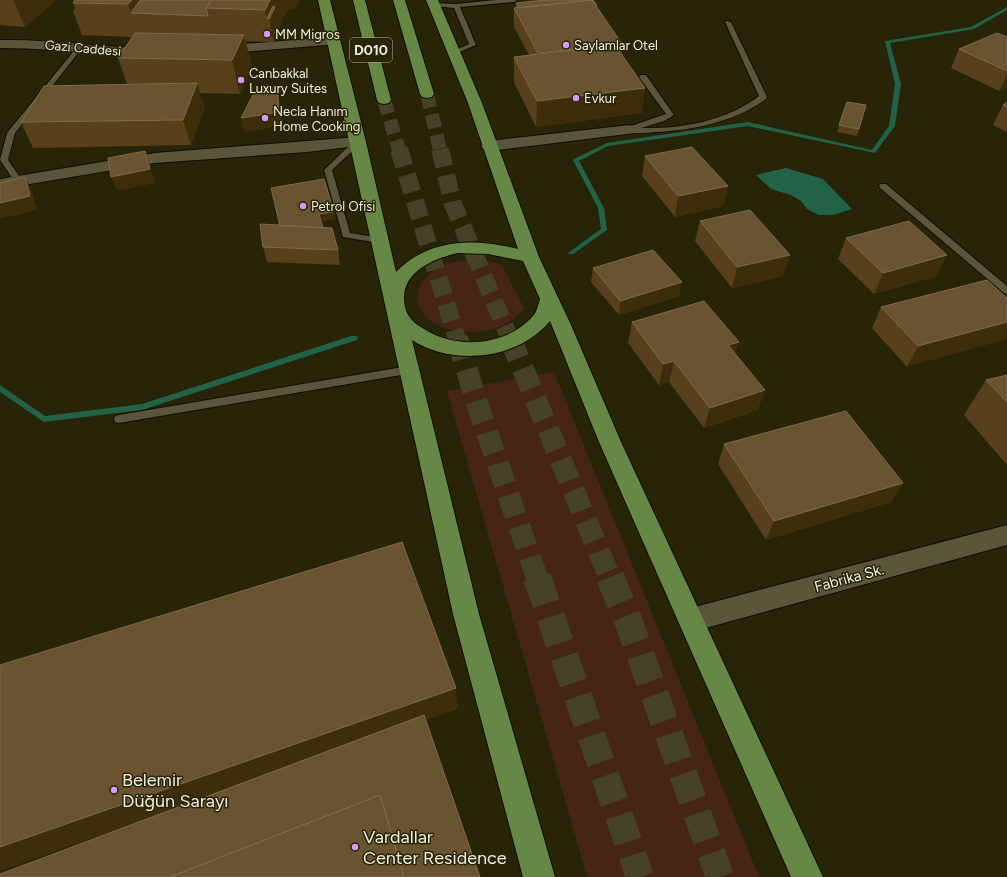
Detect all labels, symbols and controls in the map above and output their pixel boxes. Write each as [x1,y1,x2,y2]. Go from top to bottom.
place label: MM Migros [275,27,340,42]
marker: MM Migros [262,29,272,39]
street label: Gazi Caddesi [44,37,122,59]
road number: D010 [350,38,392,62]
place label: Saylamlar Otel [574,38,658,53]
marker: Saylamlar Otel [561,40,571,50]
place label: Canbakkal Luxury Suites [249,66,327,96]
marker: Canbakkal Luxury Suites [236,75,246,85]
place label: Evkur [584,91,617,106]
marker: Evkur [571,93,581,103]
place label: Necla Hanım Home Cooking [273,104,360,134]
marker: Necla Hanım Home Cooking [260,113,270,123]
place label: Petrol Ofisi [311,199,375,214]
marker: Petrol Ofisi [298,201,308,211]
street label: Fabrika Sk. [812,560,886,596]
place label: Belemir Düğün Sarayı [122,769,229,812]
marker: Belemir Düğün Sarayı [109,785,119,795]
place label: Vardallar Center Residence [363,826,507,869]
marker: Vardallar Center Residence [350,842,360,852]

